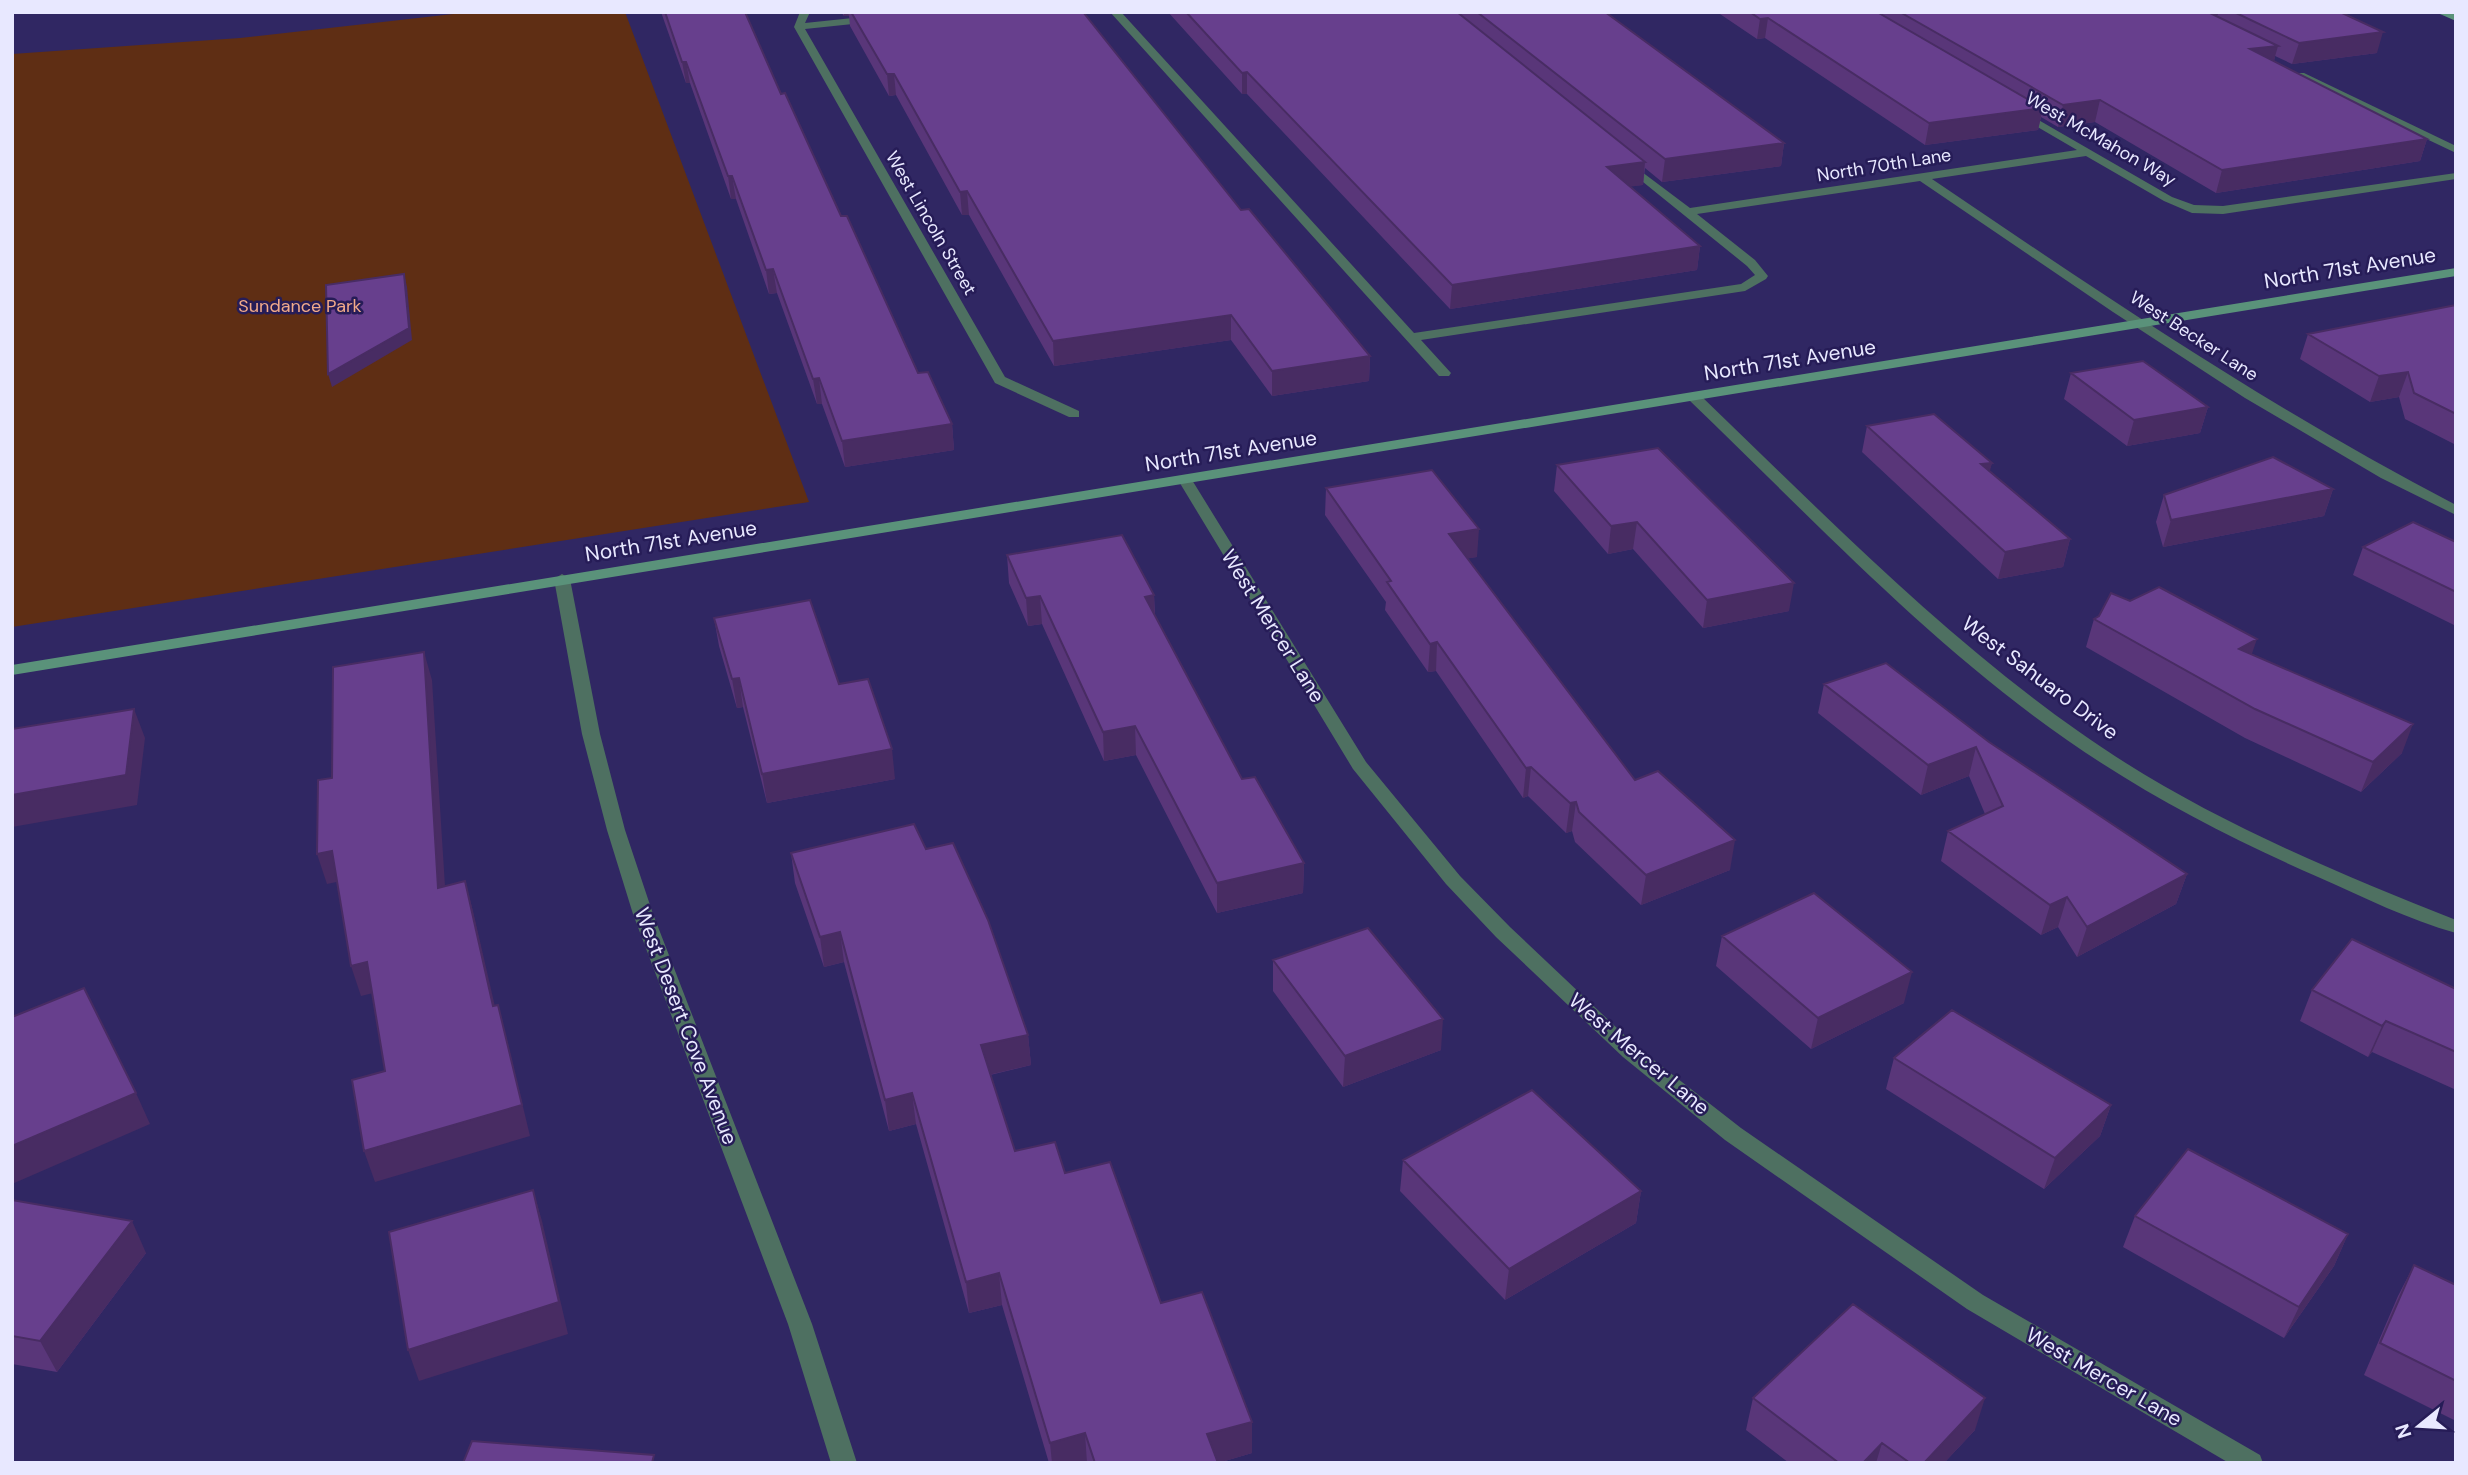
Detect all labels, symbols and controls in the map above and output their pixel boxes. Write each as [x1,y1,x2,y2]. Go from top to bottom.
street label: West McMahon Way [2021,86,2181,192]
street label: North 70th Lane [1815,143,1953,187]
street label: West Lincoln Street [880,147,982,299]
street label: North 71st Avenue [2262,241,2438,295]
street label: West Becker Lane [2125,285,2263,387]
park label: Sundance Park [238,294,362,318]
street label: North 71st Avenue [1702,333,1878,387]
street label: North 71st Avenue [1143,424,1319,478]
street label: North 71st Avenue [583,514,759,568]
street label: West Mercer Lane [1215,544,1331,708]
street label: West Sahuaro Drive [1956,610,2124,746]
street label: West Desert Cove Avenue [628,903,744,1149]
street label: West Mercer Lane [1563,987,1715,1121]
street label: West Mercer Lane [2021,1321,2187,1433]
north arrow [2384,1391,2454,1461]
text: N [2389,1421,2417,1442]

